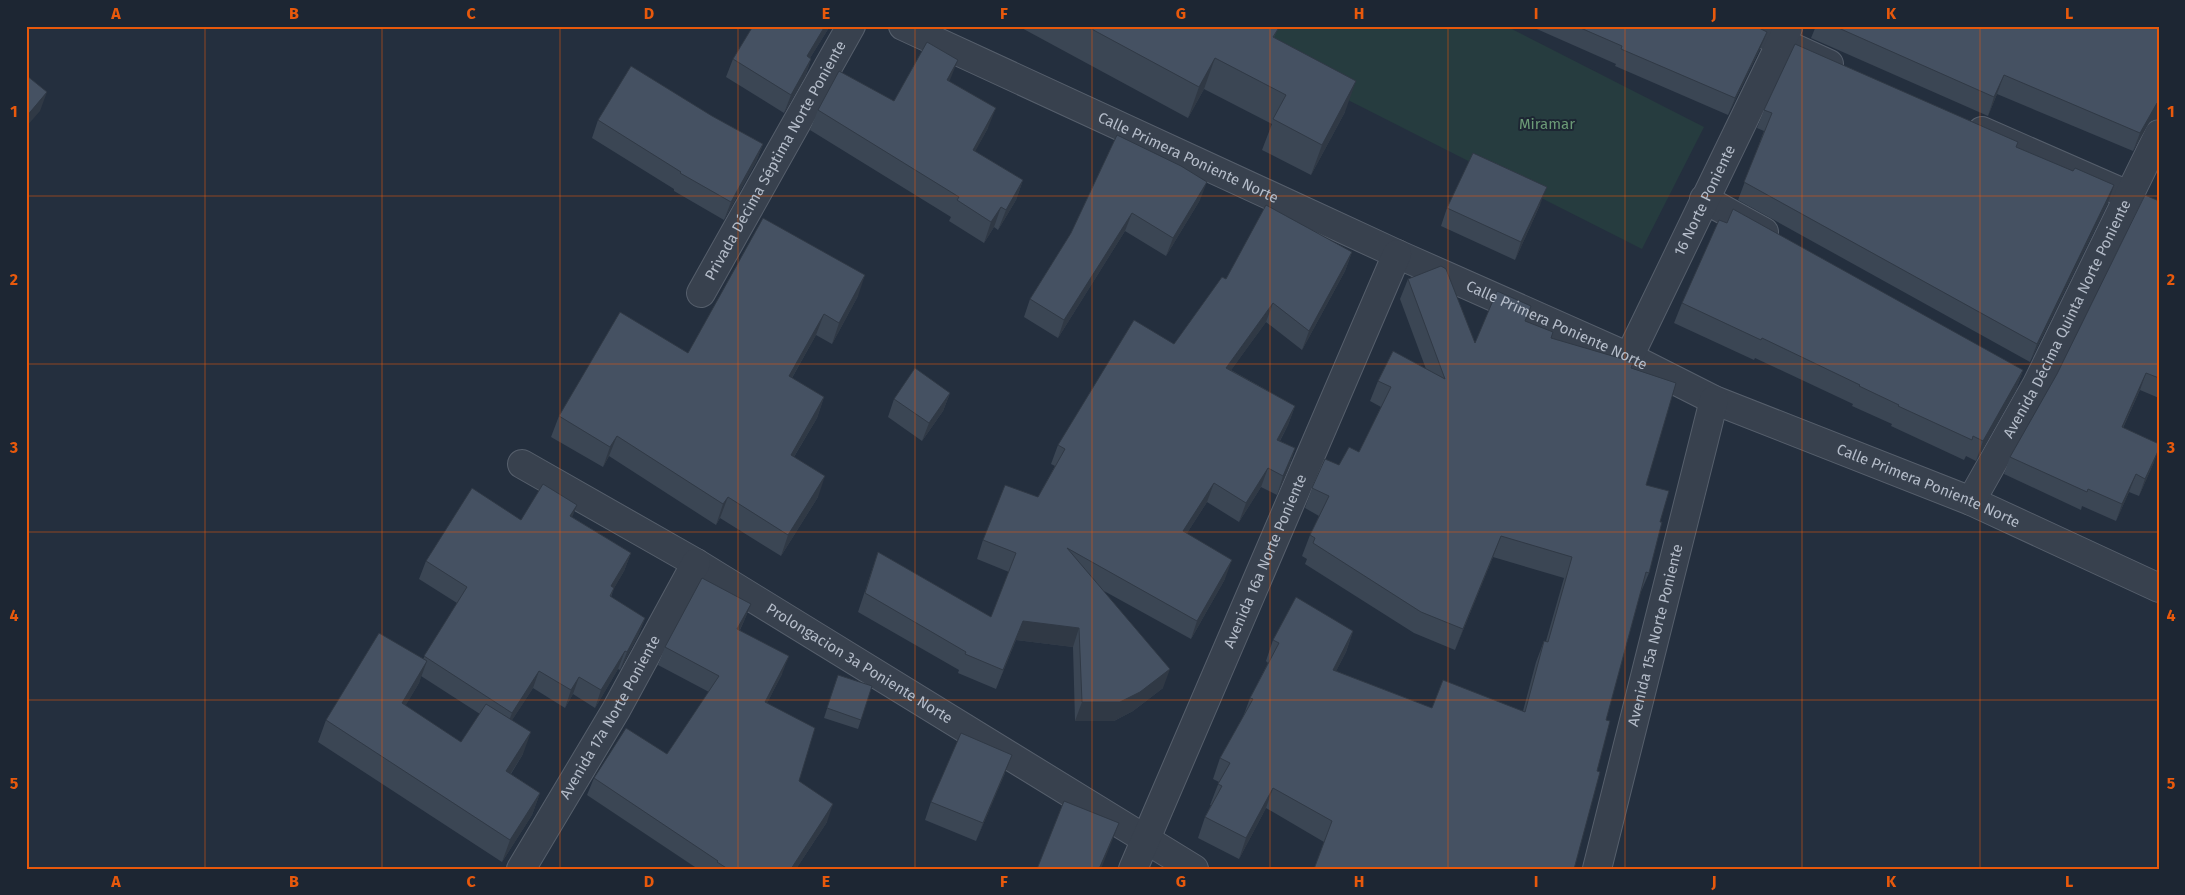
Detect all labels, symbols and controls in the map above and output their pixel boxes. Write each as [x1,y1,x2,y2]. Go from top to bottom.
text: A [110,4,121,23]
text: B [289,4,299,23]
text: C [466,4,476,23]
text: D [644,4,654,23]
text: E [822,4,830,23]
text: F [1000,4,1008,23]
text: G [1176,4,1186,23]
text: H [1354,4,1364,23]
text: I [1534,4,1538,23]
text: J [1710,4,1717,23]
text: K [1886,4,1897,23]
text: L [2065,4,2073,23]
street label: Privada Décima Séptima Norte Poniente [701,38,850,283]
text: 1 [10,102,18,121]
text: 1 [2167,102,2175,121]
street label: Calle Primera Poniente Norte [1095,108,1281,207]
park label: Miramar [1519,115,1575,133]
street label: 16 Norte Poniente [1670,142,1739,259]
street label: Avenida Décima Quinta Norte Poniente [1999,197,2135,441]
text: 2 [10,270,18,289]
text: 2 [2167,270,2175,289]
street label: Calle Primera Poniente Norte [1463,277,1650,374]
text: 3 [9,438,18,457]
text: 3 [2166,438,2175,457]
street label: Calle Primera Poniente Norte [1834,440,2023,531]
street label: Avenida 16a Norte Poniente [1220,471,1310,651]
street label: Avenida 15a Norte Poniente [1624,542,1687,728]
street label: Prolongacion 3a Poniente Norte [763,599,956,727]
text: 4 [9,606,19,625]
text: 4 [2166,606,2176,625]
street label: Avenida 17a Norte Poniente [556,632,664,802]
text: 5 [10,774,19,793]
text: 5 [2167,774,2176,793]
text: A [110,872,121,891]
text: B [289,872,299,891]
text: C [466,872,476,891]
text: D [644,872,654,891]
text: E [822,872,830,891]
text: F [1000,872,1008,891]
text: G [1176,872,1186,891]
text: H [1354,872,1364,891]
text: I [1534,872,1538,891]
text: J [1710,872,1717,891]
text: K [1886,872,1897,891]
text: L [2065,872,2073,891]

